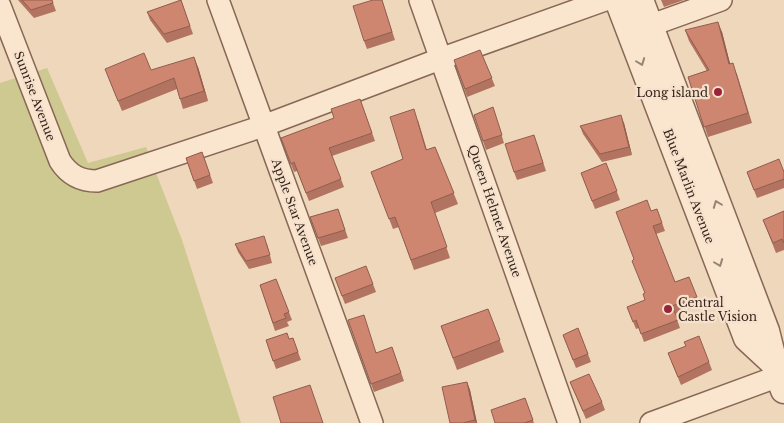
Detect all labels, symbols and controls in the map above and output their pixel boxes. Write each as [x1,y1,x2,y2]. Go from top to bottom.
street label: Sunrise Avenue [11,49,59,143]
one-way arrow [635,57,645,66]
place label: Long island [636,85,708,100]
marker: Long island [712,86,724,98]
street label: Blue Marlin Avenue [660,126,718,246]
street label: Queen Helmet Avenue [465,143,525,279]
street label: Apple Star Avenue [268,156,321,268]
one-way arrow [713,200,723,208]
one-way arrow [712,258,723,267]
place label: Central Castle Vision [678,295,757,324]
marker: Central Castle Vision [662,303,674,315]

